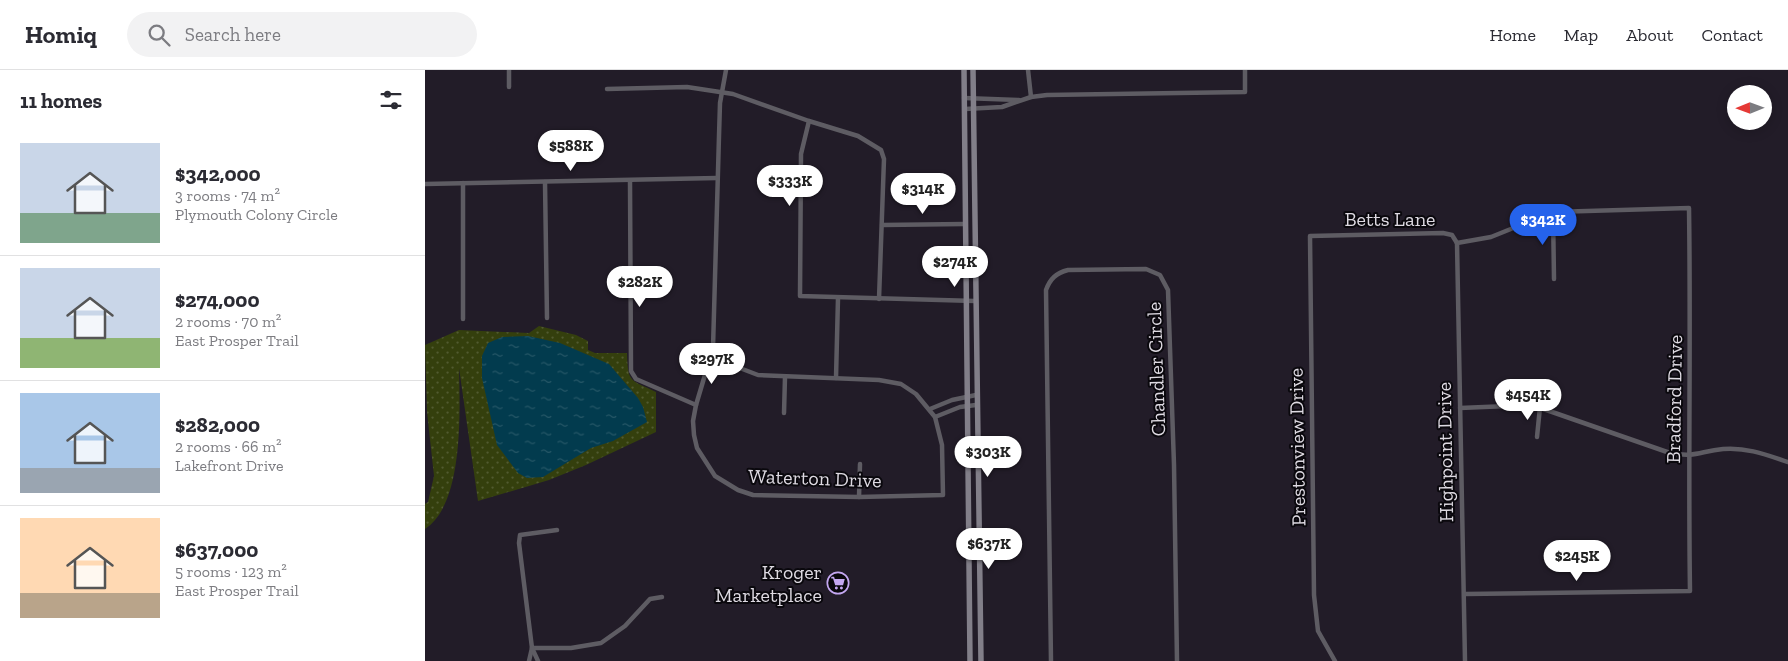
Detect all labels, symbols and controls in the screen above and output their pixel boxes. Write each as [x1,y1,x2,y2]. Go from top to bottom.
search box [127,12,477,57]
text: Homiq [25,20,97,49]
icon: search [145,21,173,49]
text: Search here [185,23,281,46]
text: Home [1489,24,1536,46]
text: Map [1564,24,1598,46]
text: About [1626,24,1673,46]
text: Contact [1701,24,1763,46]
north arrow [1727,85,1773,130]
map controls [1727,85,1772,130]
icon: filters [377,86,405,114]
text: 11 homes [20,88,102,113]
pin: $588K [536,129,606,172]
text: $588K [549,136,593,155]
text: $342,000 [175,161,261,186]
icon: home [60,163,120,223]
pin: $333K [755,164,825,207]
text: $333K [768,171,812,190]
pin: $314K [888,172,958,215]
text: $314K [902,179,944,198]
text: 3 rooms · 74 m² [175,186,280,205]
pin: $342K [1508,204,1578,246]
text: Plymouth Colony Circle [175,205,338,224]
street label: Betts Lane [1344,207,1436,231]
text: $342K [1521,210,1565,229]
pin: $274K [920,246,990,288]
text: $274K [933,252,977,271]
pin: $282K [605,266,675,308]
text: $282K [618,272,662,291]
text: $274,000 [175,287,260,312]
icon: home [60,288,120,348]
street label: Chandler Circle [1142,301,1170,437]
text: 2 rooms · 70 m² [175,312,281,331]
text: East Prosper Trail [175,331,299,350]
street label: Bradford Drive [1661,334,1687,464]
pin: $297K [677,342,747,385]
text: $297K [690,349,734,368]
street label: Prestonview Drive [1284,368,1310,526]
pin: $454K [1493,378,1563,421]
street label: Highpoint Drive [1432,382,1458,522]
text: $454K [1505,385,1551,404]
text: $282,000 [175,412,260,437]
icon: home [60,413,120,473]
pin: $303K [953,436,1023,478]
text: 2 rooms · 66 m² [175,437,282,456]
text: $303K [966,442,1010,461]
text: Lakefront Drive [175,456,283,475]
street label: Waterton Drive [748,464,882,492]
pin: $637K [954,528,1024,570]
text: $637K [967,534,1011,553]
text: $637,000 [175,537,258,562]
icon: home [60,538,120,598]
pin: $245K [1542,540,1612,582]
text: $245K [1555,546,1599,565]
place label: Kroger Marketplace [715,560,822,607]
text: 5 rooms · 123 m² [175,562,287,581]
supermarket icon: Kroger Marketplace [826,571,850,595]
text: East Prosper Trail [175,581,299,600]

